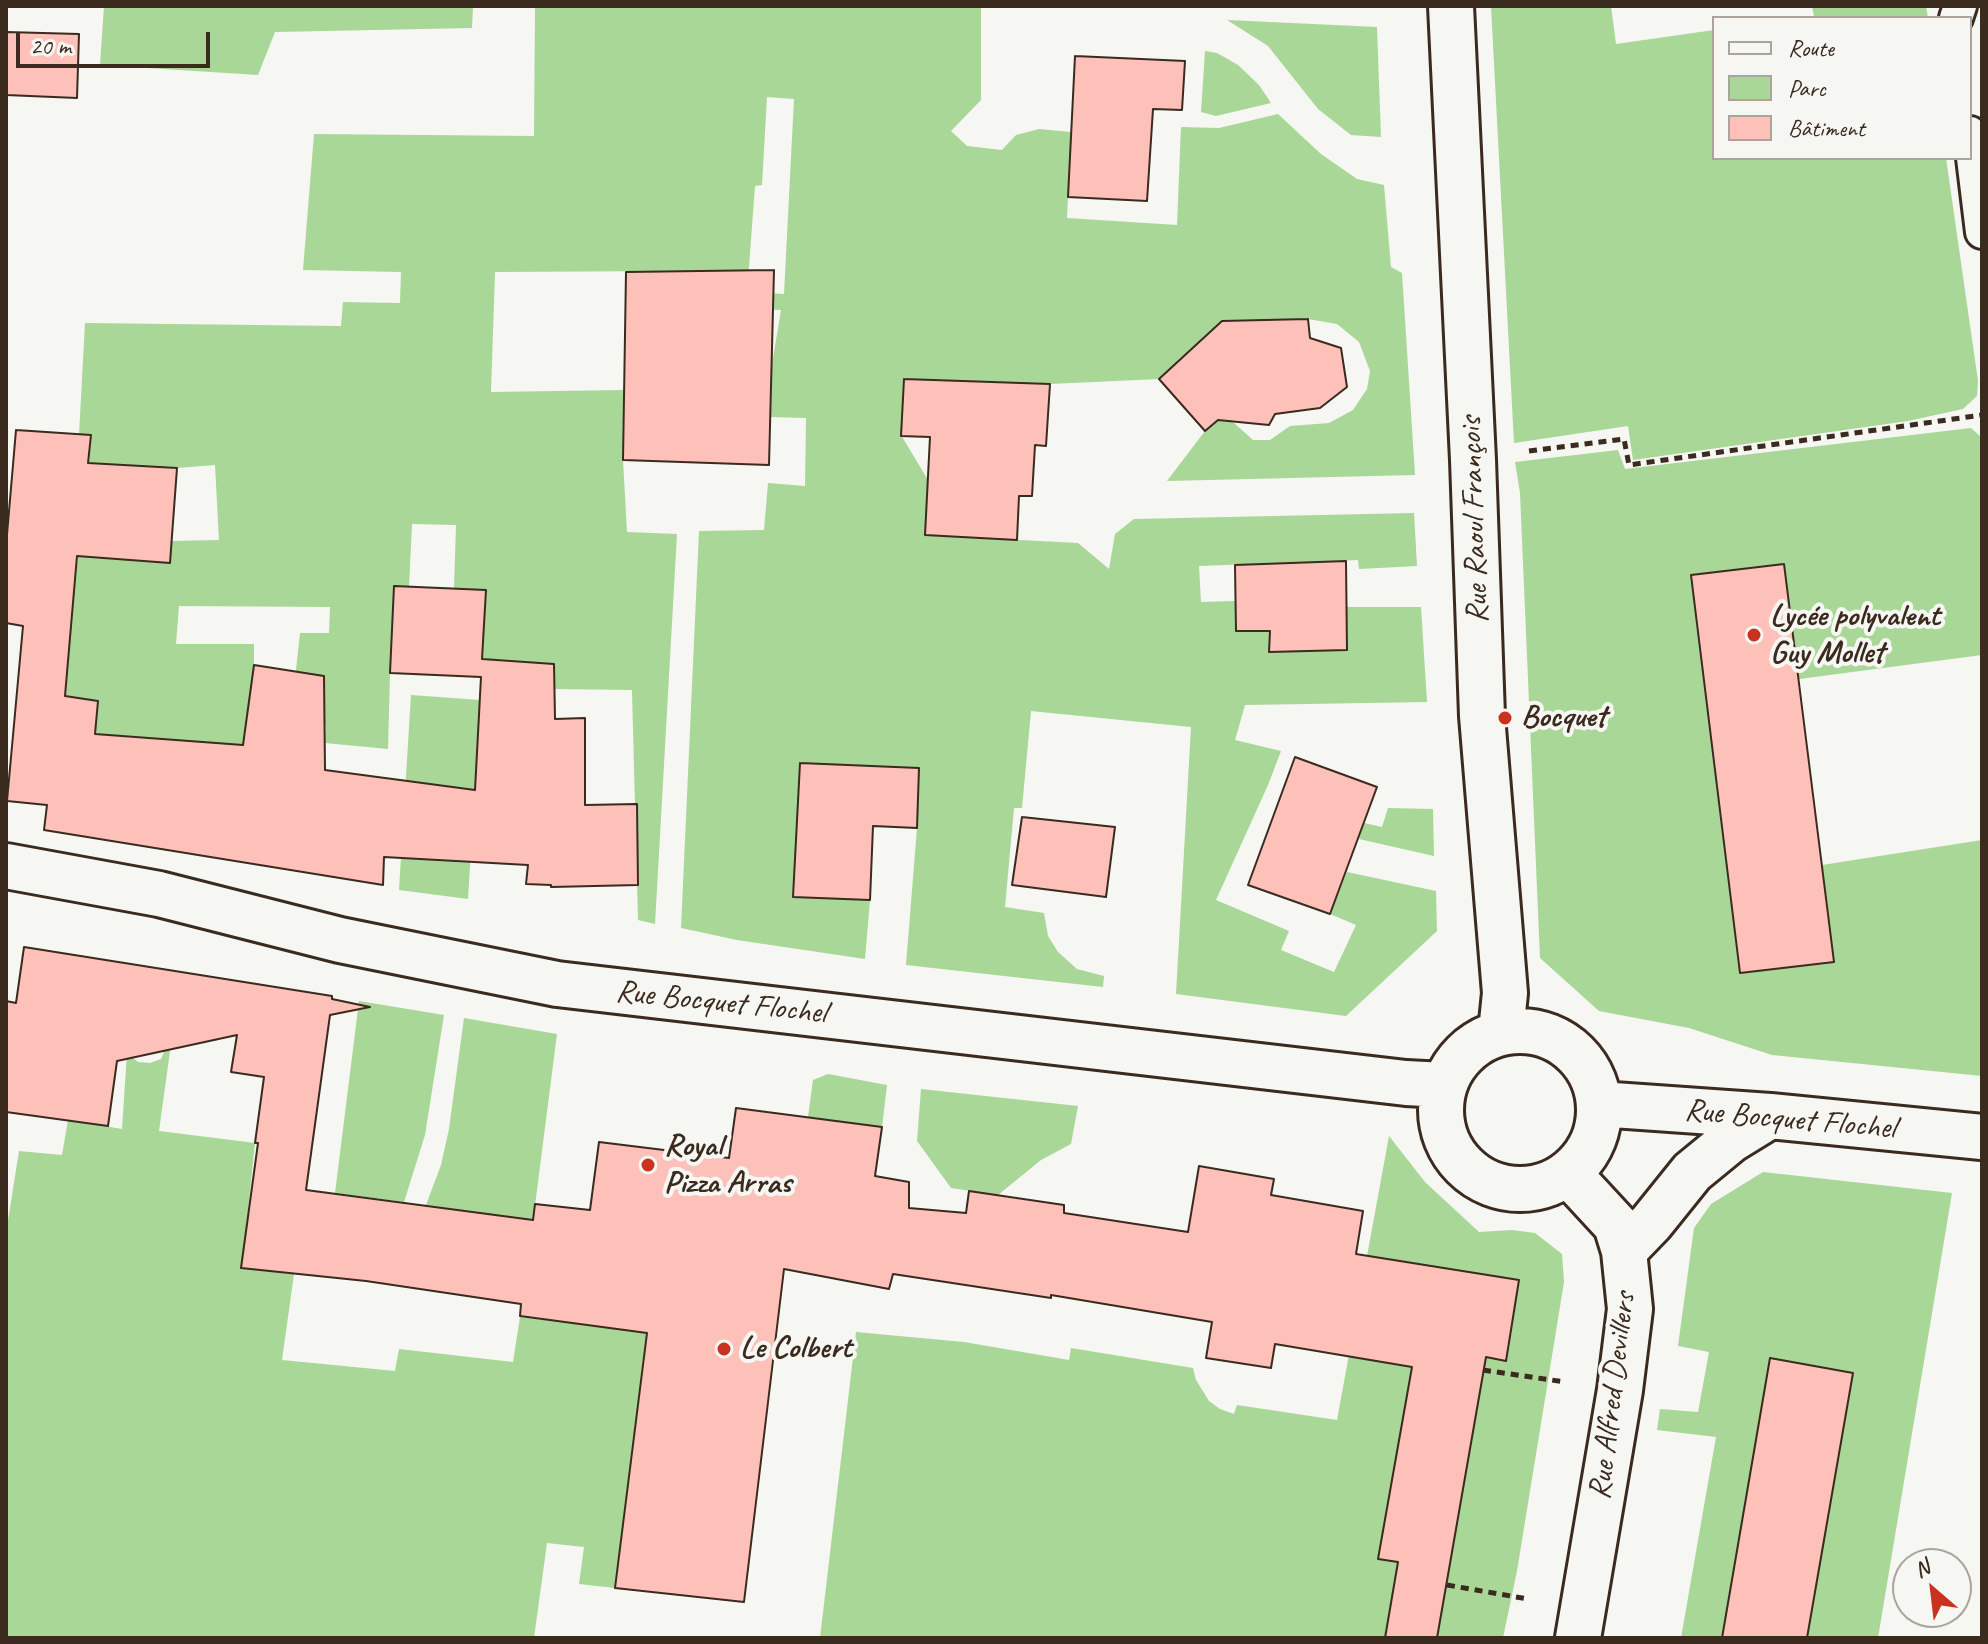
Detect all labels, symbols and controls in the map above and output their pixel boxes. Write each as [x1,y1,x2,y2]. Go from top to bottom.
scale bar [20,16,214,66]
legend [1712,16,1972,160]
text: 20 m [30,31,71,61]
text: Route [1788,33,1834,63]
text: Parc [1788,73,1826,103]
text: Bâtiment [1788,113,1865,143]
street label: Rue Raoul François [1452,416,1498,624]
place label: Lycée polyvalent Guy Mollet [1770,598,1940,673]
marker: Lycée polyvalent Guy Mollet [1745,626,1763,644]
place label: Bocquet [1521,699,1606,737]
marker: Bocquet [1496,709,1514,727]
street label: Rue Bocquet Flochel [614,973,828,1033]
street label: Rue Bocquet Flochel [1683,1092,1897,1148]
place label: Royal Pizza Arras [664,1128,791,1203]
marker: Royal Pizza Arras [639,1156,657,1174]
street label: Rue Alfred Devillers [1581,1290,1645,1502]
place label: Le Colbert [740,1330,852,1368]
marker: Le Colbert [715,1340,733,1358]
north arrow [1892,1548,1972,1628]
text: N [1909,1553,1934,1584]

